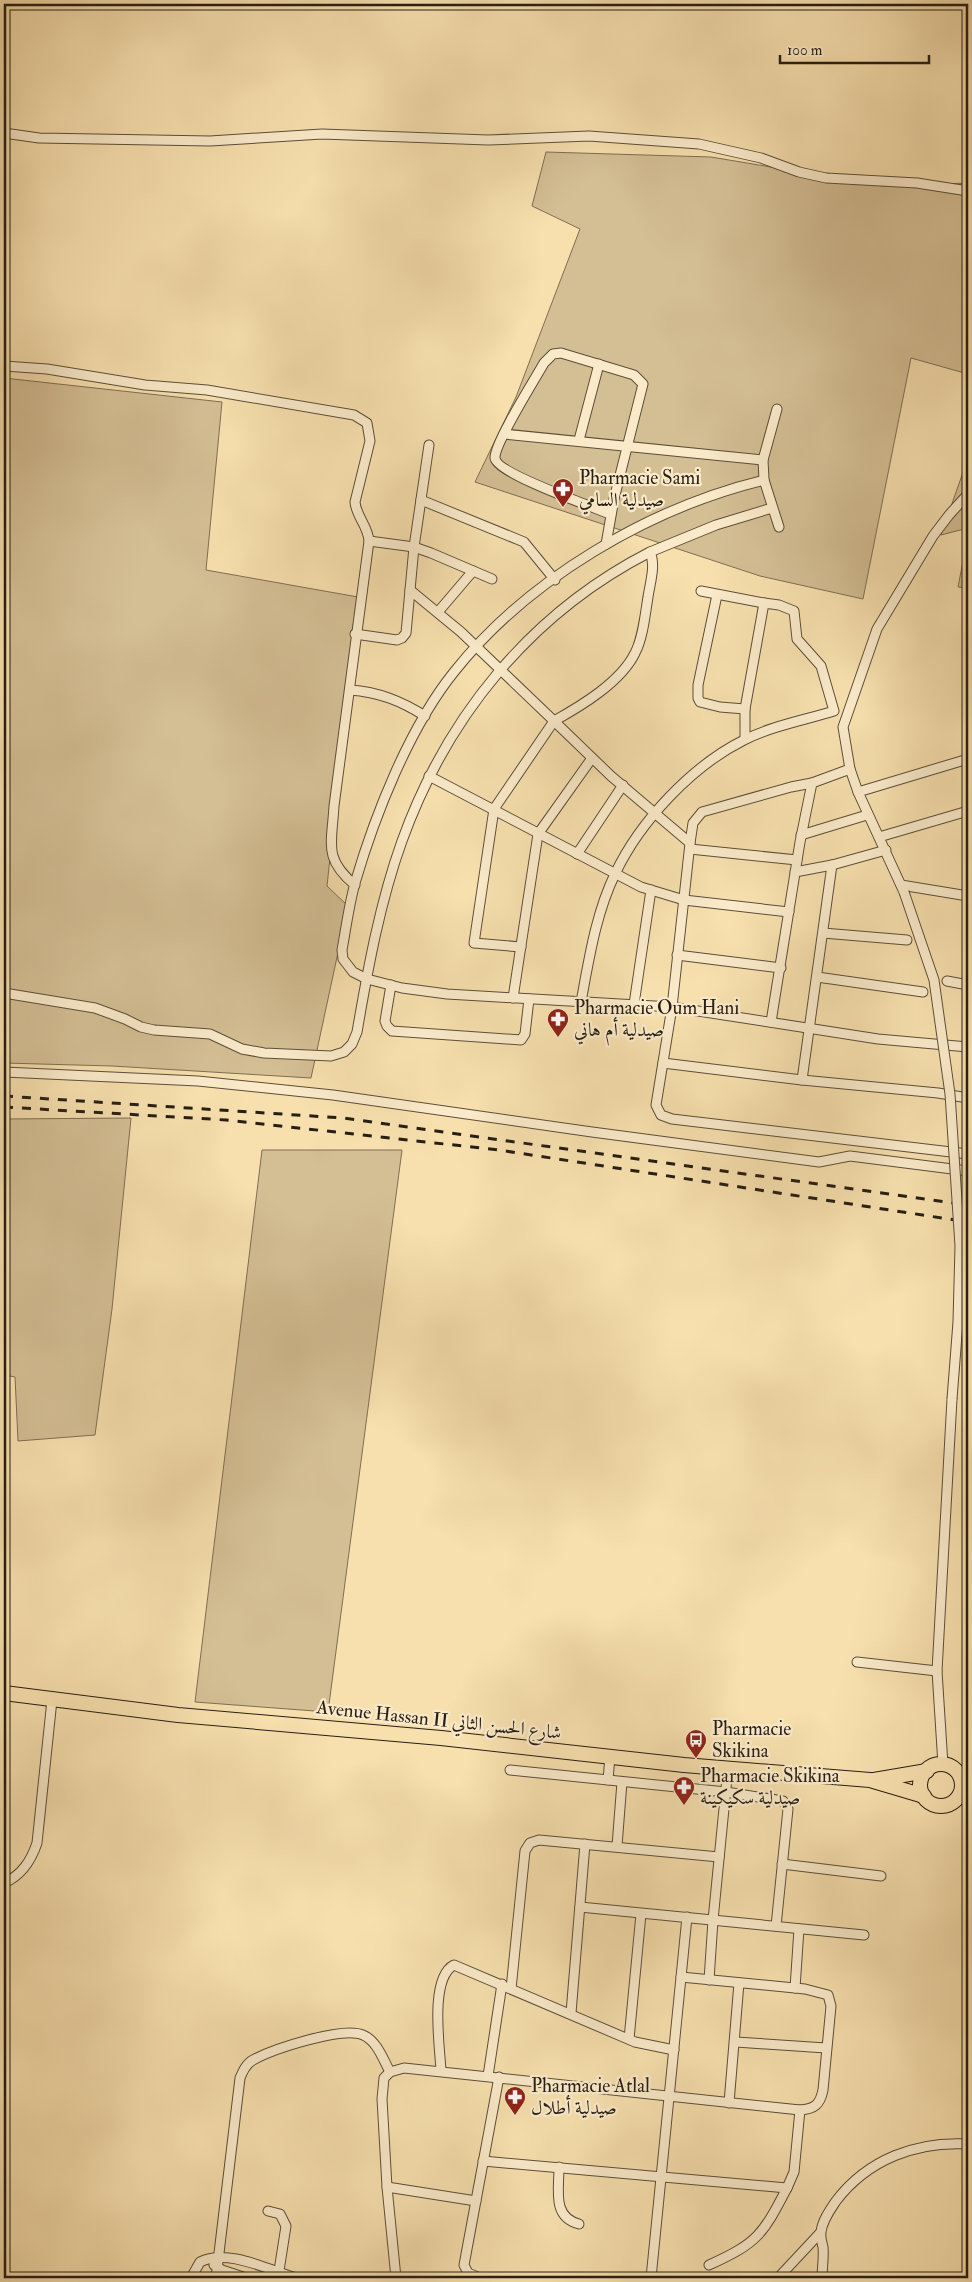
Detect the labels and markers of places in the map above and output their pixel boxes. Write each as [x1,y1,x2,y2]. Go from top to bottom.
place label: Pharmacie Sami صيدلية السامي [579,466,700,515]
pharmacy icon: Pharmacie Sami صيدلية السامي [551,477,575,508]
place label: Pharmacie Oum Hani صيدلية أم هاني [574,996,739,1046]
pharmacy icon: Pharmacie Oum Hani صيدلية أم هاني [546,1007,570,1038]
place label: Pharmacie Skikina [712,1717,791,1763]
bus stop icon: Pharmacie Skikina [684,1728,708,1759]
place label: Pharmacie Skikina صيدلية سكيكينة [700,1764,840,1810]
pharmacy icon: Pharmacie Skikina صيدلية سكيكينة [672,1775,696,1806]
place label: Pharmacie Atlal صيدلية أطلال [531,2074,650,2120]
pharmacy icon: Pharmacie Atlal صيدلية أطلال [503,2085,527,2116]

